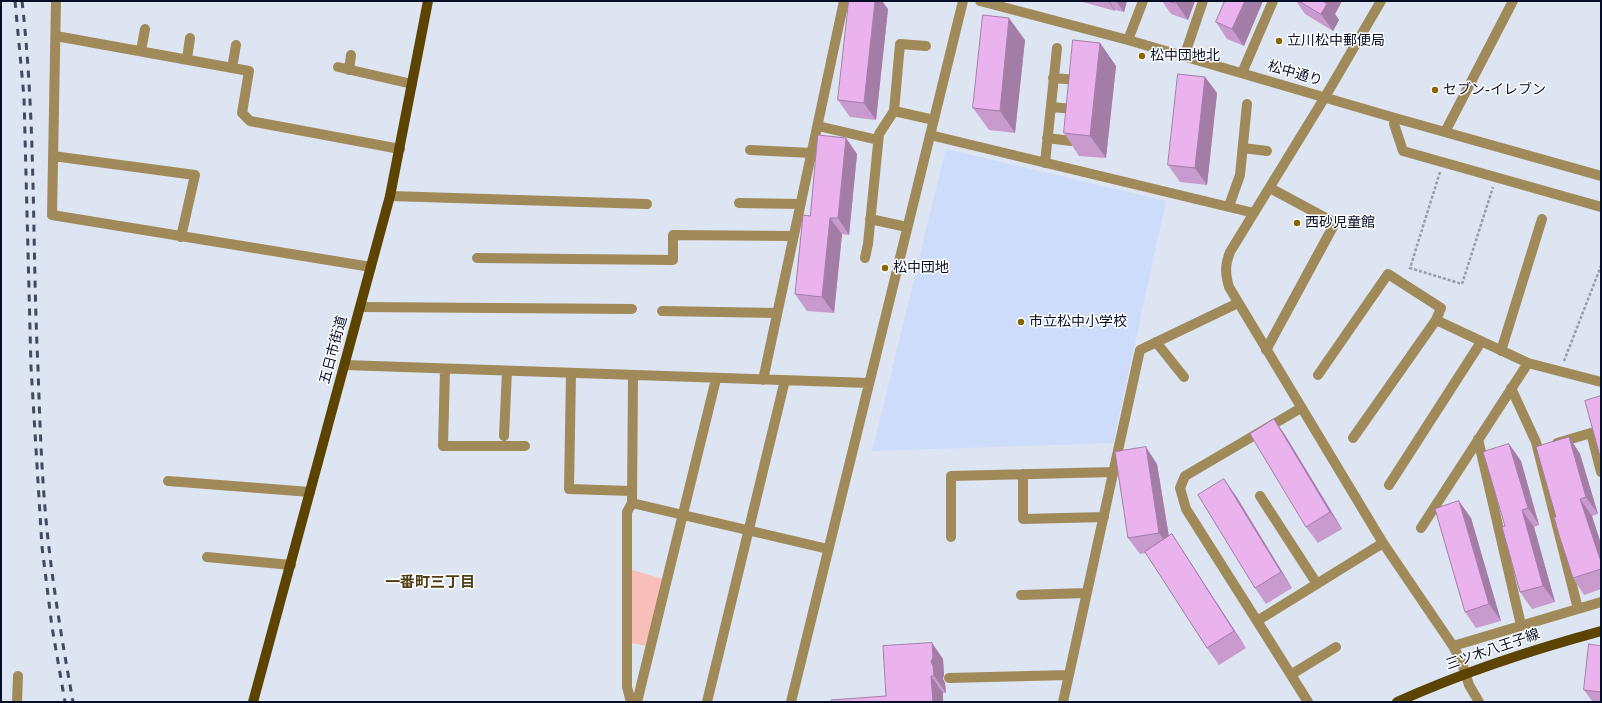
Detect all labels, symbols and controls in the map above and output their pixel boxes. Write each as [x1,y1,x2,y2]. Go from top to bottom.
place label: 立川松中郵便局 [1287,33,1385,49]
marker: 立川松中郵便局 [1274,36,1284,46]
place label: 松中団地北 [1150,48,1220,64]
marker: 松中団地北 [1137,51,1147,61]
street label: 松中通り [1266,58,1324,90]
place label: セブン-イレブン [1443,82,1546,98]
marker: セブン-イレブン [1430,85,1440,95]
place label: 西砂児童館 [1305,215,1375,231]
marker: 西砂児童館 [1292,218,1302,228]
place label: 松中団地 [893,260,949,276]
marker: 松中団地 [880,263,890,273]
street label: 五日市街道 [317,314,351,386]
place label: 市立松中小学校 [1029,314,1127,330]
marker: 市立松中小学校 [1016,317,1026,327]
district label: 一番町三丁目 [385,574,475,592]
street label: 三ツ木八王子線 [1444,626,1542,674]

